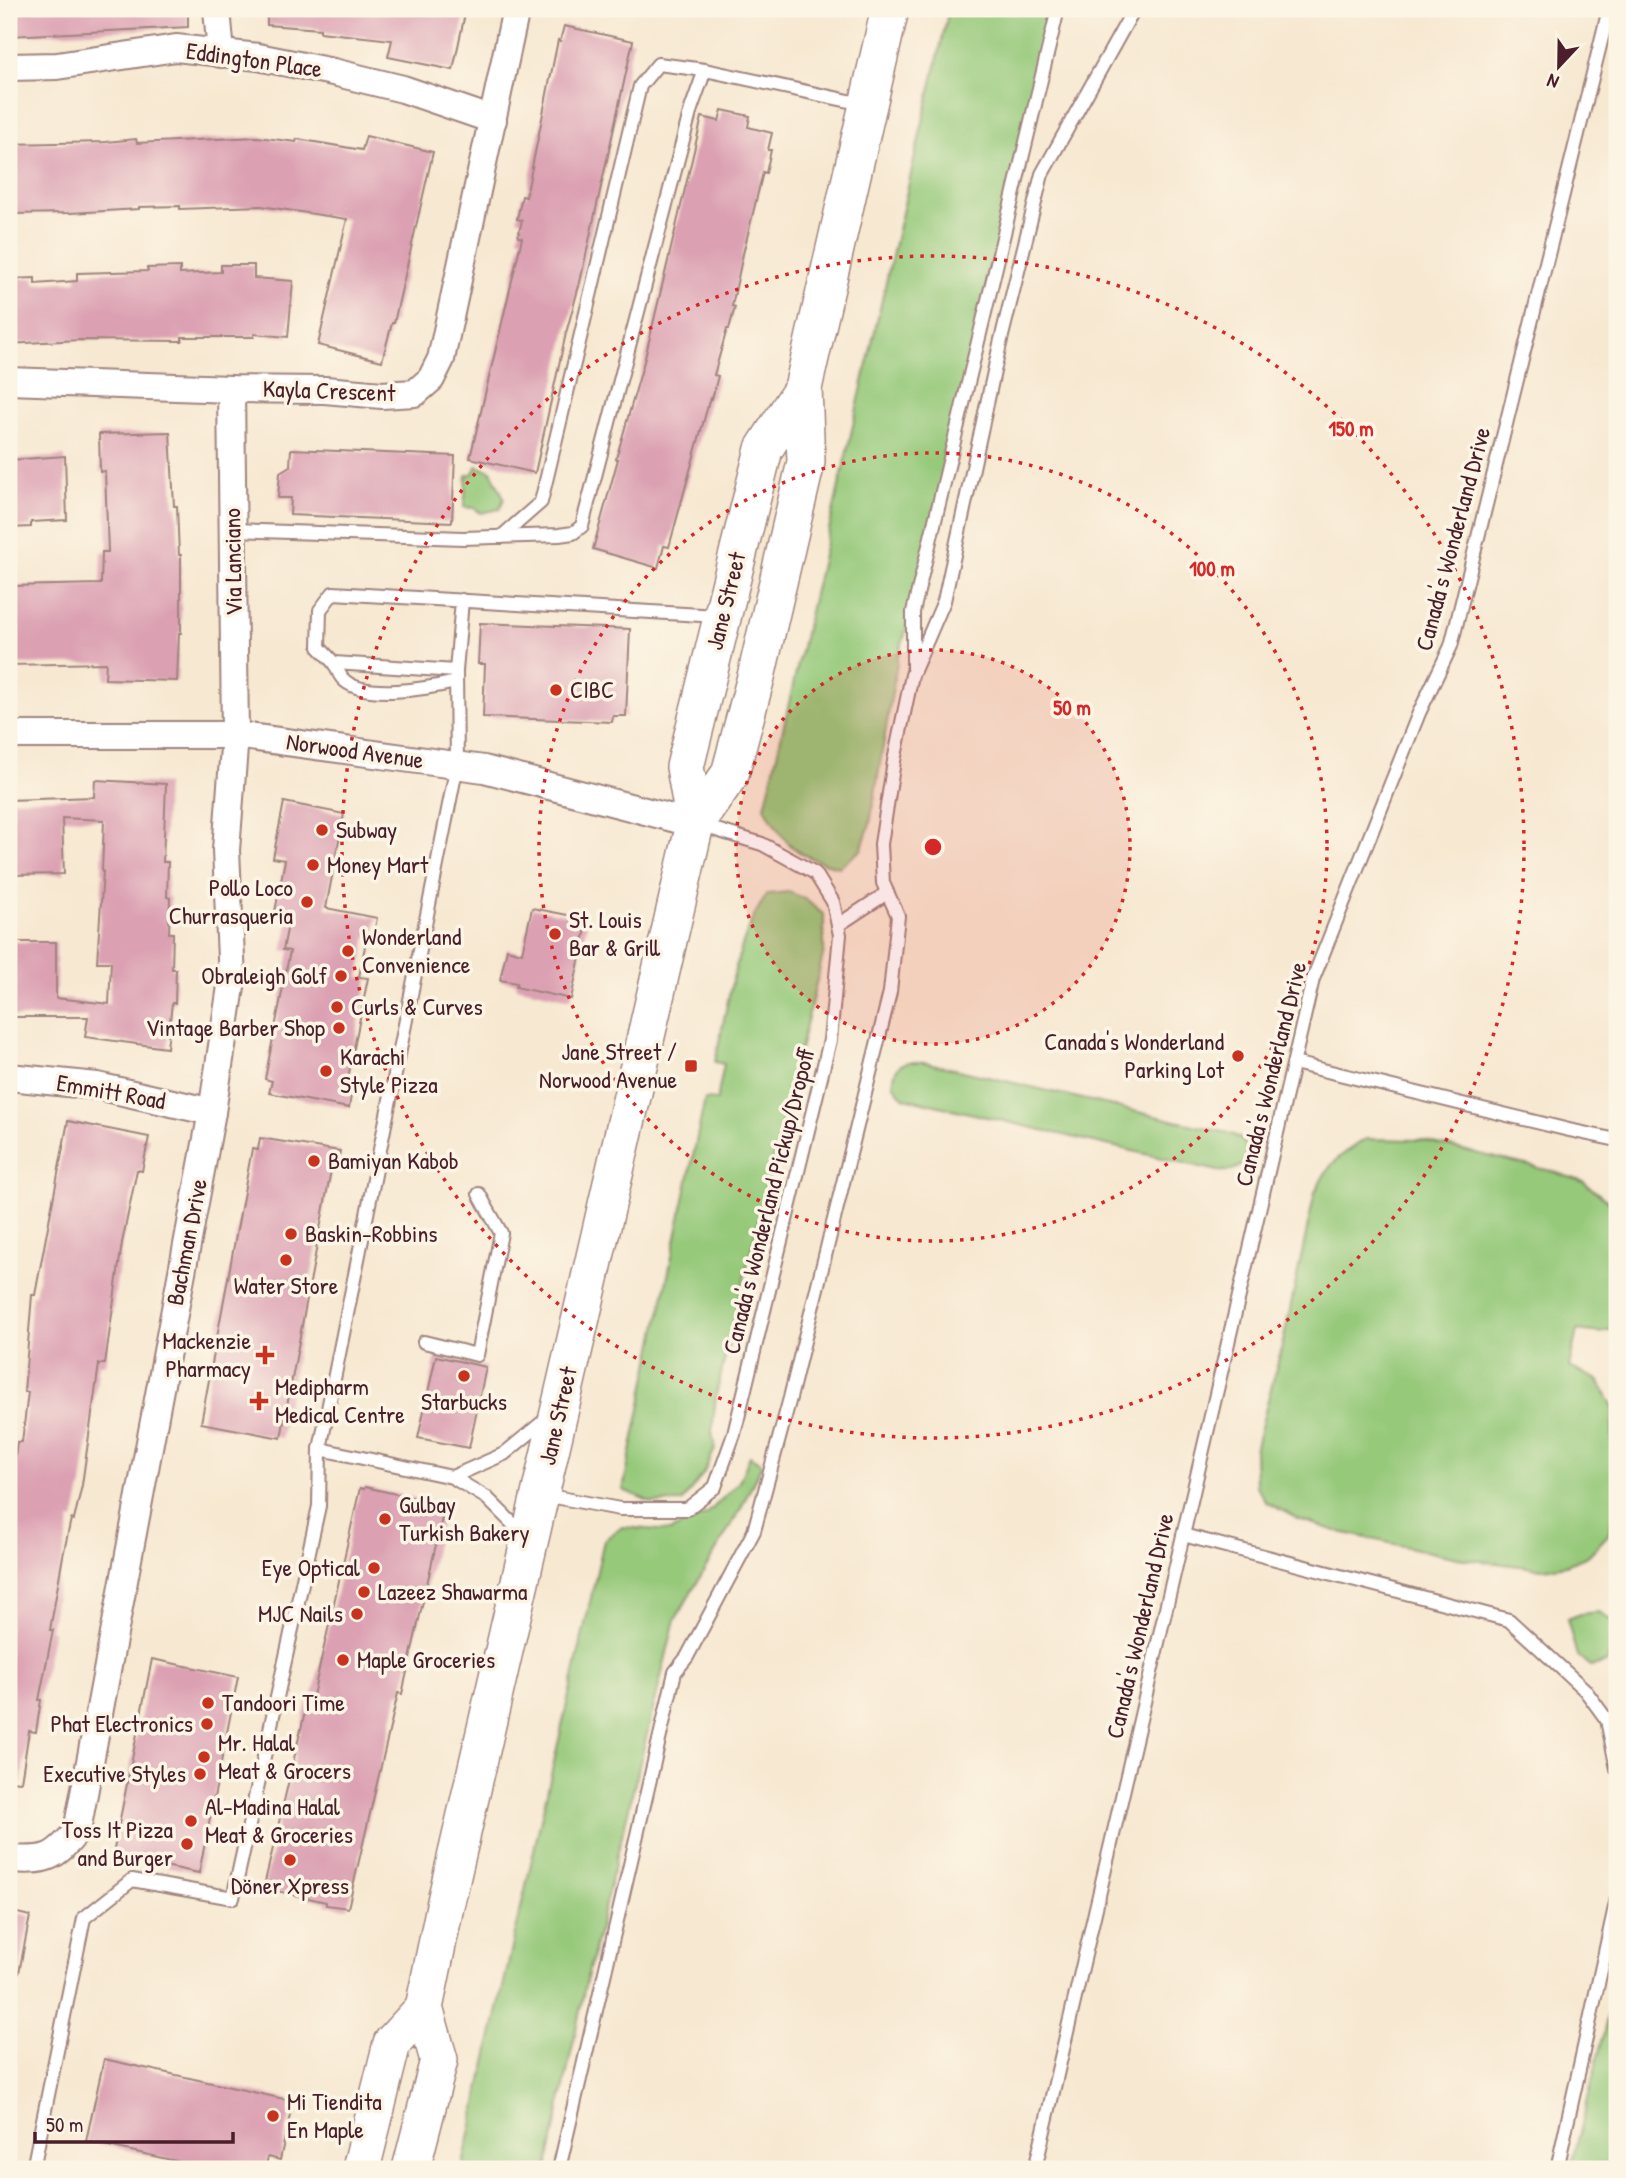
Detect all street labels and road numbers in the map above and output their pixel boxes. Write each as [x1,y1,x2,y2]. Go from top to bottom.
street label: Eddington Place [184,34,325,84]
street label: Kayla Crescent [262,372,397,408]
street label: Canada's Wonderland Drive [1407,423,1497,654]
street label: Via Lanciano [215,508,249,616]
street label: Jane Street [697,548,753,653]
street label: Norwood Avenue [285,725,426,776]
street label: Canada's Wonderland Drive [1227,958,1314,1189]
street label: Canada's Wonderland Pickup/Dropoff [714,1044,822,1357]
street label: Emmitt Road [54,1066,168,1116]
street label: Bachman Drive [158,1175,214,1308]
street label: Jane Street [530,1363,584,1468]
street label: Canada's Wonderland Drive [1098,1509,1181,1742]

